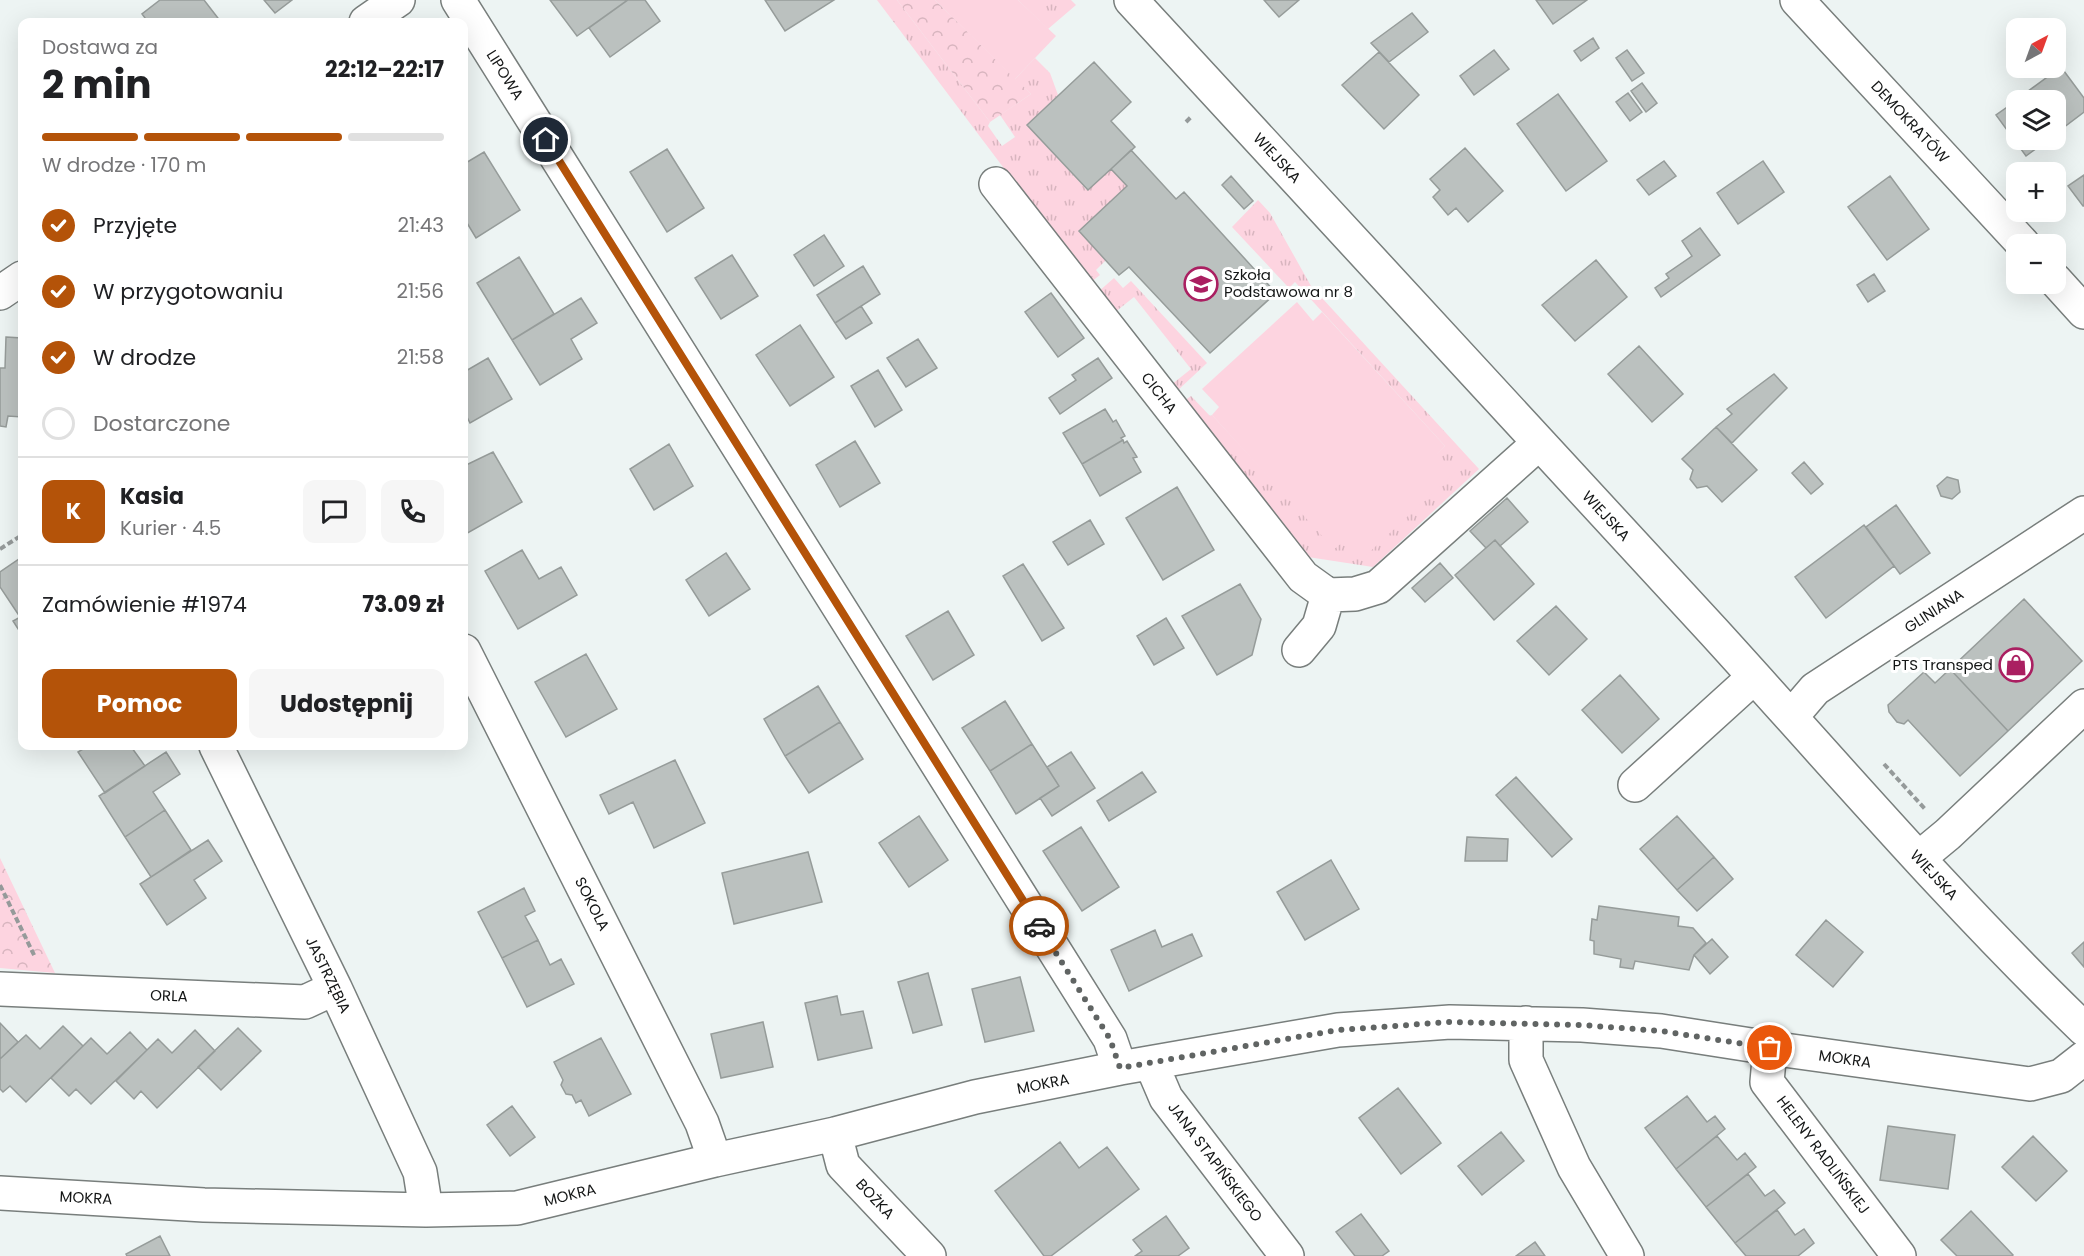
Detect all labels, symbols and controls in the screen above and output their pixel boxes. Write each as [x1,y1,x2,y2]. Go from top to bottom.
north arrow [2006,18,2066,78]
map controls [2006,18,2066,294]
text: Dostawa za [42,33,158,61]
street label: LIPOWA [482,46,529,104]
text: 22:12–22:17 [325,54,444,85]
text: 2 min [42,57,152,112]
street label: DEMOKRATÓW [1867,76,1954,168]
button: layers [2006,90,2066,150]
pin [520,114,571,165]
icon: home [529,123,562,156]
street label: WIEJSKA [1249,128,1306,187]
text: W drodze · 170 m [42,151,206,179]
button: + [2006,162,2066,222]
icon: check [42,209,75,242]
text: Przyjęte [93,210,177,241]
text: 21:43 [397,211,444,239]
button: − [2006,234,2066,294]
place label: Szkoła Podstawowa nr 8 [1224,264,1353,302]
school or university icon: Szkoła Podstawowa nr 8 [1183,266,1219,302]
icon: check [42,275,75,308]
text: W przygotowaniu [93,276,283,307]
text: 21:56 [397,277,444,305]
icon: check [42,341,75,374]
text: W drodze [93,342,196,373]
text: 21:58 [397,343,444,371]
street label: CICHA [1137,368,1182,418]
text: Dostarczone [93,408,230,439]
button: chat [303,480,366,543]
button: phone [381,480,444,543]
text: Kasia [120,481,184,512]
street label: WIEJSKA [1578,486,1635,545]
text: K [66,496,81,527]
text: Kurier · 4.5 [120,514,221,542]
street label: GLINIANA [1900,584,1967,638]
text: Zamówienie #1974 [42,589,247,620]
text: 73.09 zł [362,589,444,620]
shop icon: PTS Transped [1998,647,2034,683]
place label: PTS Transped [1893,654,1993,675]
button: Pomoc [42,669,237,738]
button: Udostępnij [249,669,444,738]
street label: WIEJSKA [1906,845,1963,904]
street label: SOKOLA [570,873,615,934]
courier [1009,896,1069,956]
icon: car [1023,910,1056,943]
street label: JASTRZĘBIA [301,933,356,1017]
street label: ORLA [150,984,188,1007]
pin [1744,1022,1795,1073]
icon: bag [1753,1031,1786,1064]
street label: MOKRA [1817,1044,1873,1073]
street label: MOKRA [1015,1068,1071,1099]
street label: HELENY RADLIŃSKIEJ [1772,1091,1875,1218]
street label: JANA STAPIŃSKIEGO [1163,1097,1268,1226]
street label: BOŻKA [851,1174,899,1223]
street label: MOKRA [542,1178,598,1211]
street label: MOKRA [59,1186,113,1209]

